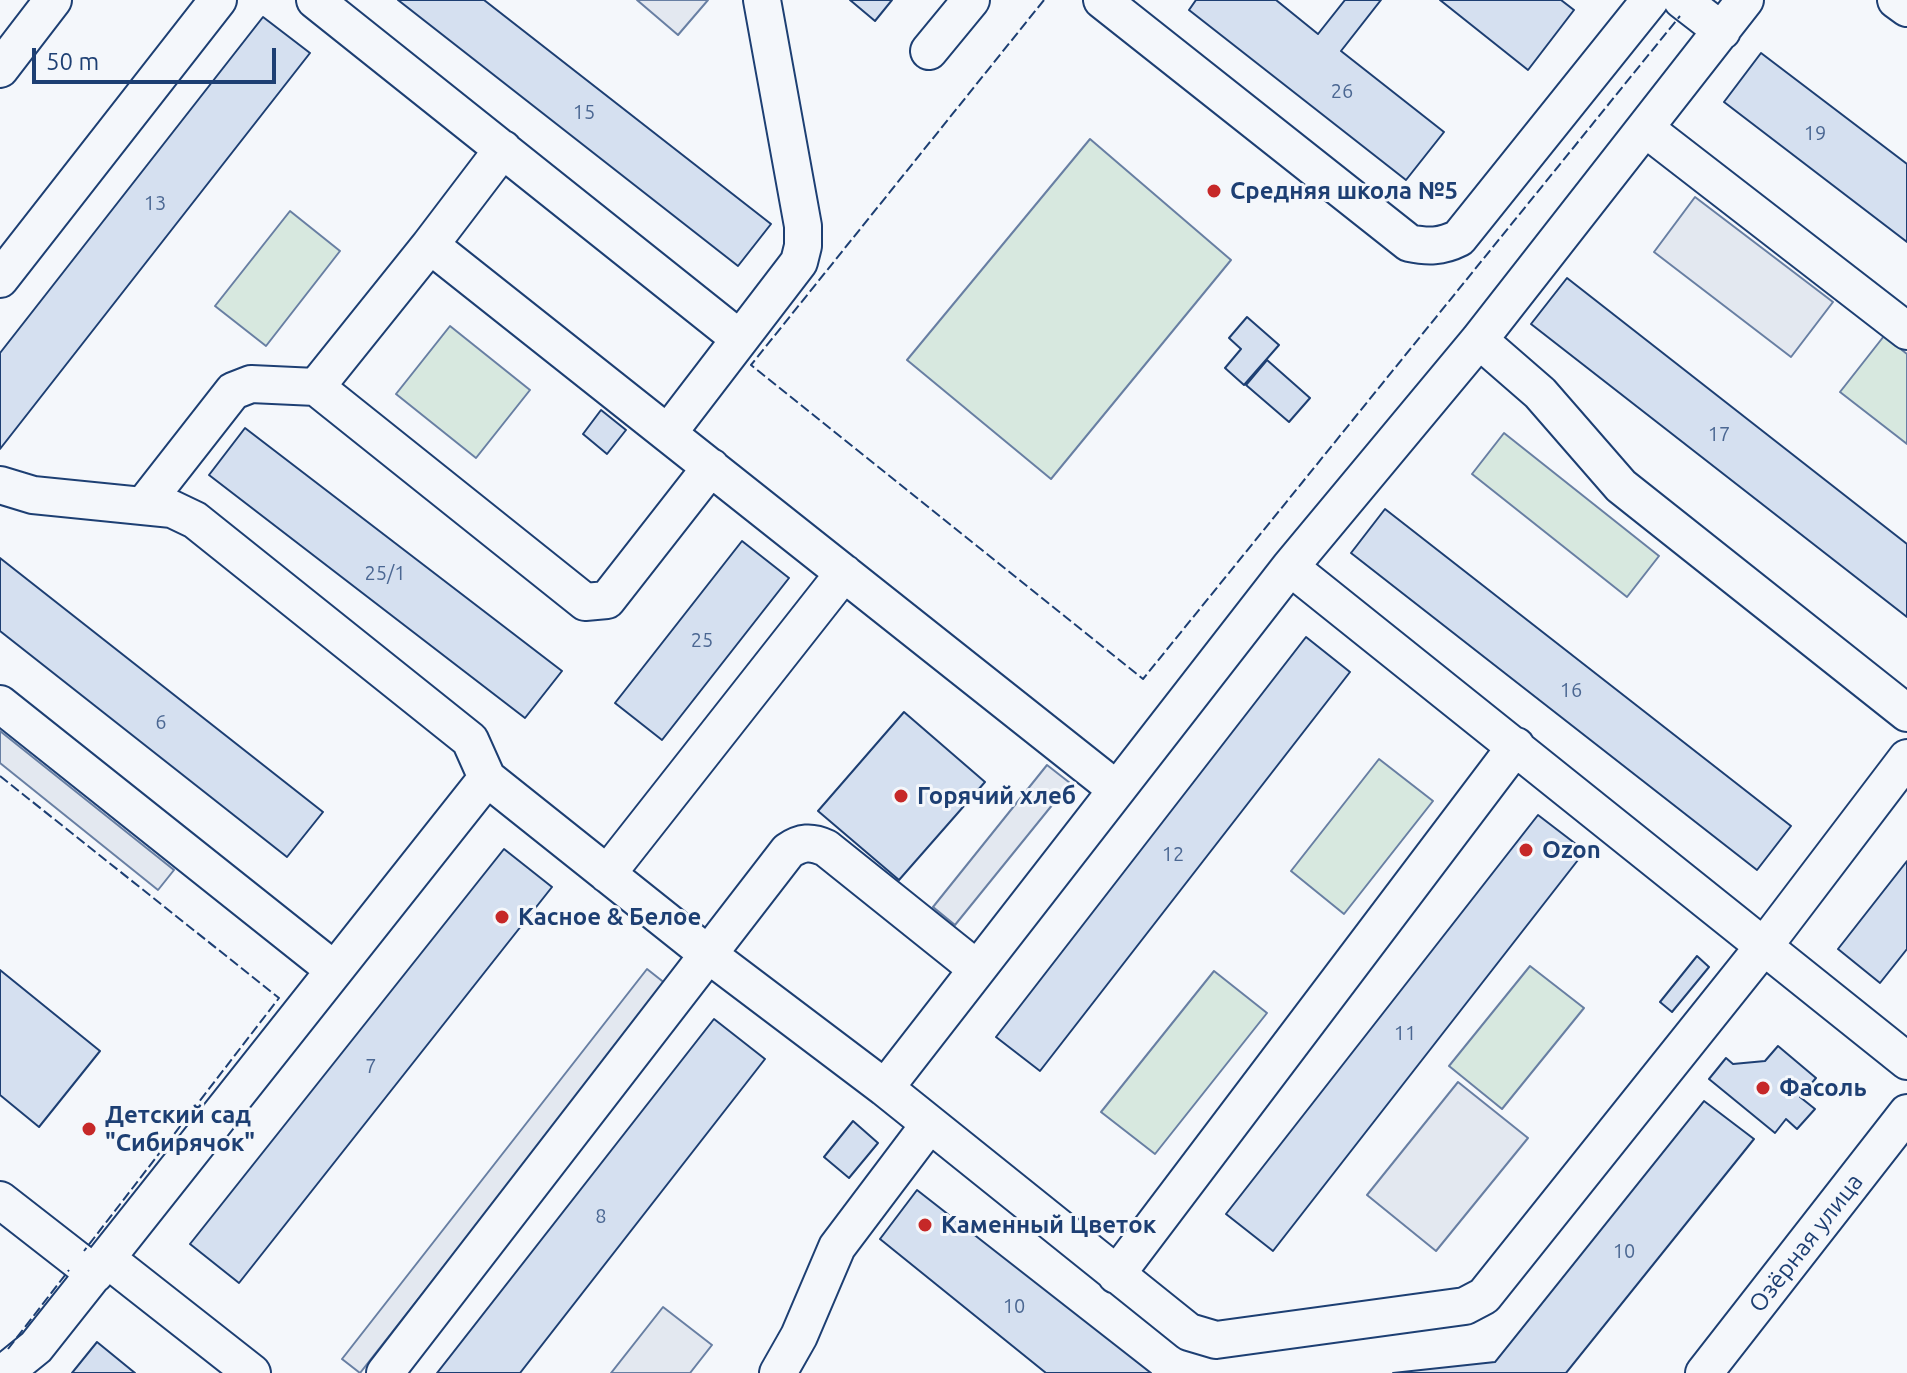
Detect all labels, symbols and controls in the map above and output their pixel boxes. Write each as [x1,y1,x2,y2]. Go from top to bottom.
scale bar [36,32,280,82]
text: 50 m [46,48,99,75]
house number: 26 [1331,79,1353,103]
house number: 15 [573,100,595,124]
house number: 19 [1804,121,1826,145]
place label: Средняя школа №5 [1230,177,1458,205]
marker: Средняя школа №5 [1205,182,1223,200]
house number: 13 [144,191,166,215]
house number: 17 [1708,422,1730,446]
house number: 25/1 [364,561,406,585]
house number: 25 [691,628,713,652]
house number: 16 [1560,678,1582,702]
house number: 6 [155,710,167,734]
place label: Горячий хлеб [917,782,1076,810]
marker: Горячий хлеб [892,787,910,805]
place label: Ozon [1542,836,1601,864]
marker: Ozon [1517,841,1535,859]
house number: 12 [1162,842,1184,866]
place label: Касное & Белое [518,903,701,931]
marker: Касное & Белое [493,908,511,926]
house number: 11 [1394,1021,1416,1045]
house number: 7 [365,1054,377,1078]
place label: Фасоль [1779,1074,1867,1102]
marker: Фасоль [1754,1079,1772,1097]
place label: Детский сад "Сибирячок" [105,1101,255,1157]
marker: Детский сад "Сибирячок" [80,1120,98,1138]
street label: Озёрная улица [1743,1168,1869,1318]
house number: 8 [595,1204,607,1228]
place label: Каменный Цветок [941,1211,1156,1239]
marker: Каменный Цветок [916,1216,934,1234]
house number: 10 [1613,1239,1635,1263]
house number: 10 [1003,1294,1025,1318]

